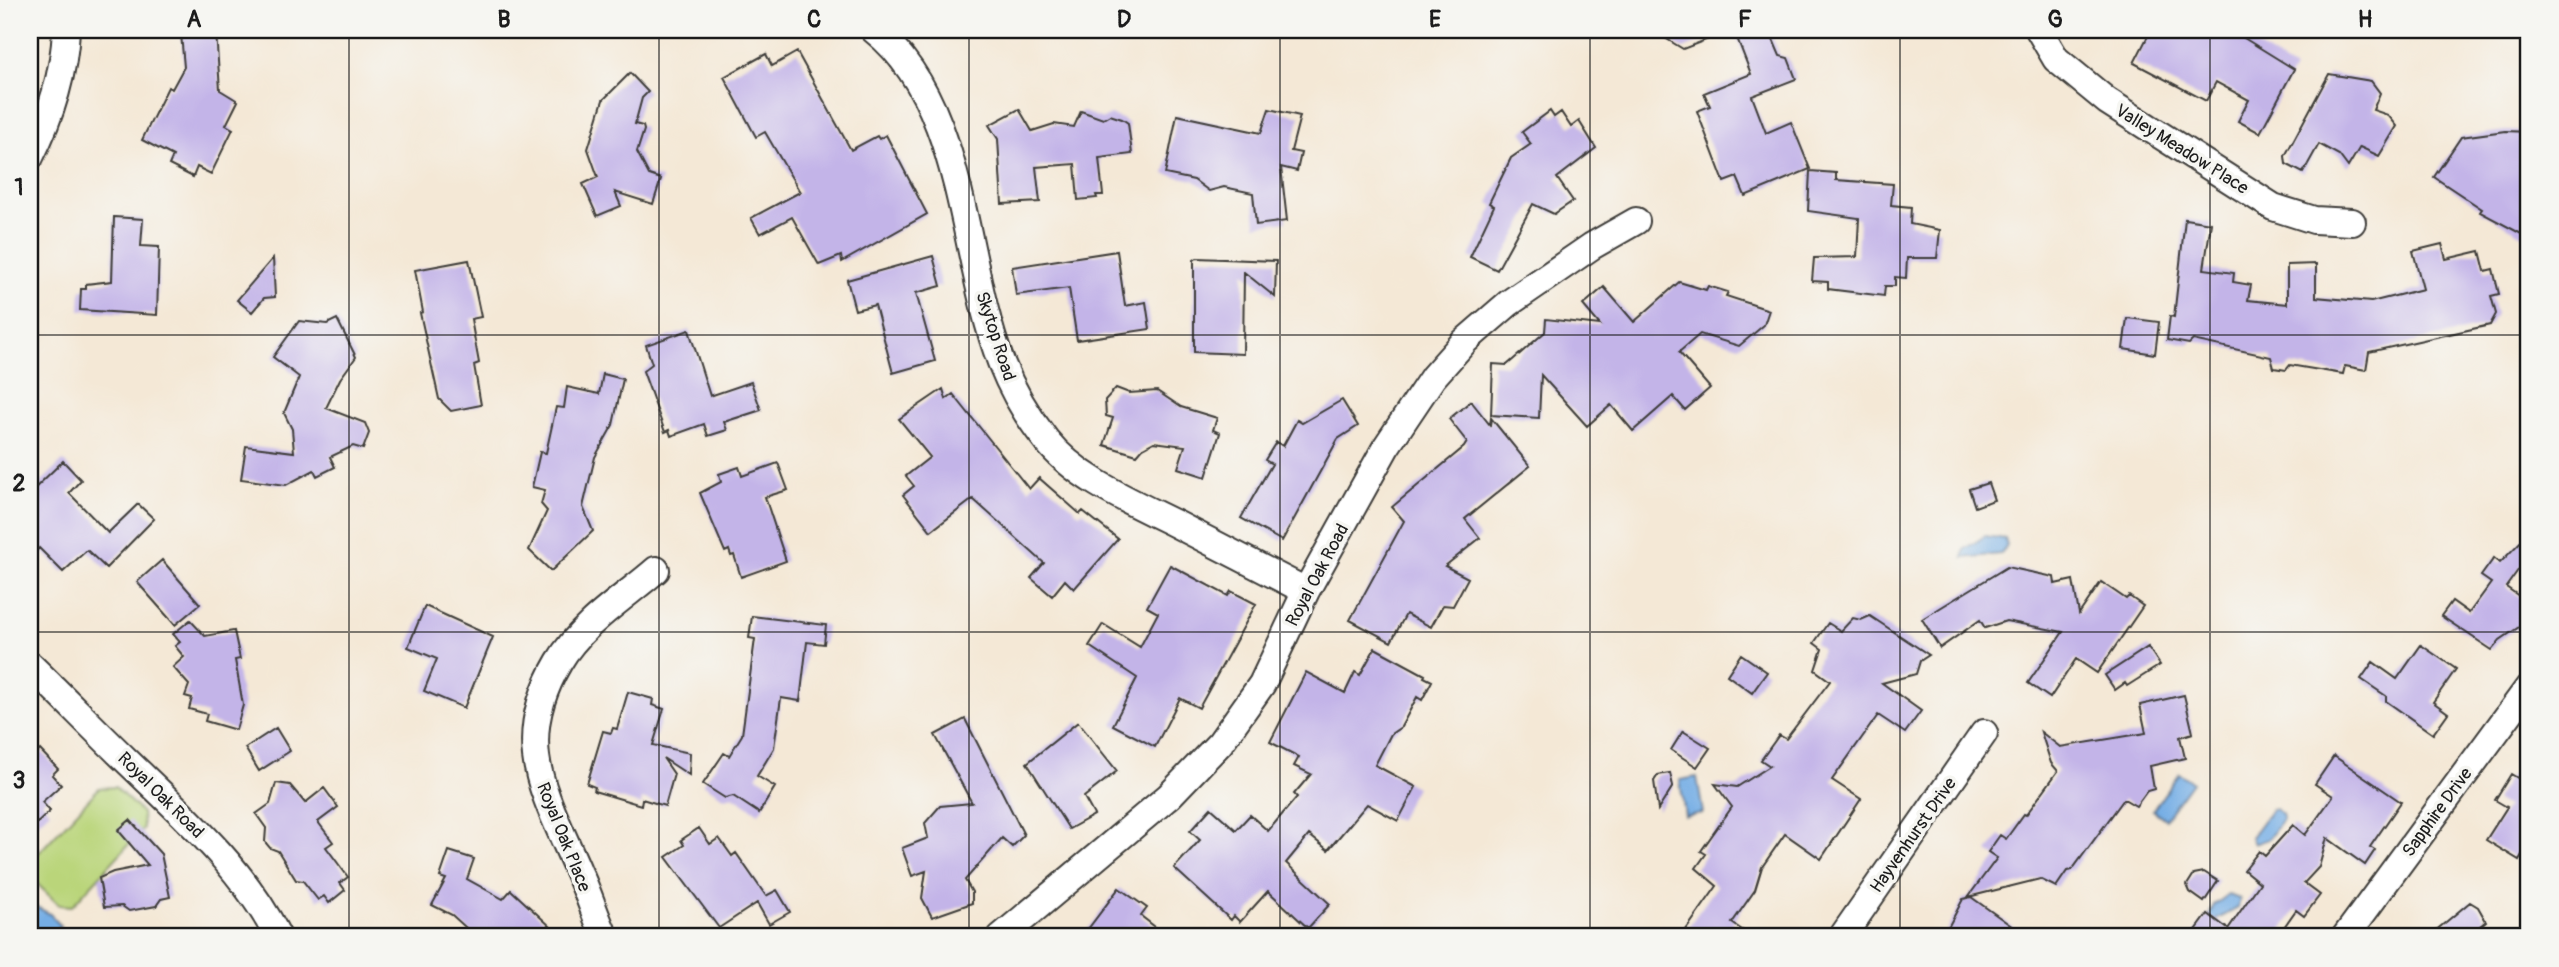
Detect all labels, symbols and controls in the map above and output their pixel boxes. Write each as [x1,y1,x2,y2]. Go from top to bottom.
text: A [187,5,202,34]
text: B [497,5,511,34]
text: C [807,5,821,34]
text: D [1117,5,1131,34]
text: E [1429,5,1441,34]
text: F [1738,5,1752,34]
text: G [2047,5,2063,34]
text: H [2358,5,2372,34]
street label: Valley Meadow Place [2111,99,2253,200]
text: 1 [15,173,24,202]
street label: Skytop Road [970,289,1021,384]
text: 2 [13,469,26,498]
street label: Royal Oak Road [1281,520,1354,630]
street label: Royal Oak Road [113,747,209,843]
street label: Sapphire Drive [2397,763,2478,862]
text: 3 [13,766,25,795]
street label: Hayvenhurst Drive [1865,773,1962,898]
street label: Royal Oak Place [531,779,596,895]

